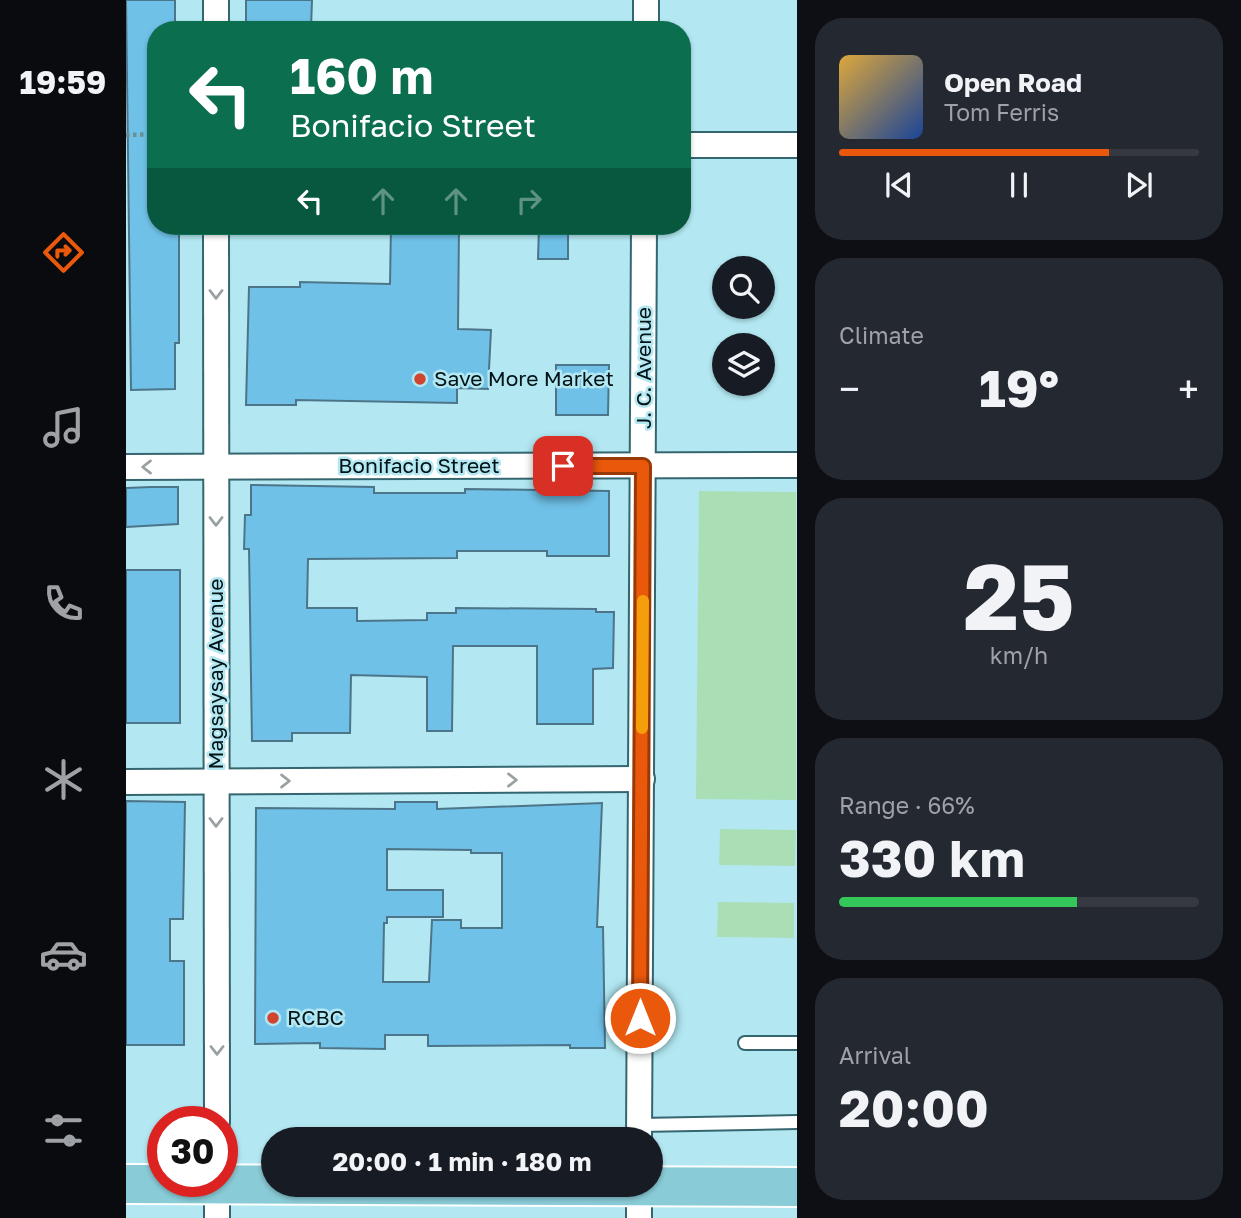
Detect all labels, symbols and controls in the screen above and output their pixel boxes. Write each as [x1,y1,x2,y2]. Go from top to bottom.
text: 160 m [290,46,433,105]
icon: left [175,49,266,140]
text: 19:59 [20,63,106,101]
text: Open Road [944,67,1082,98]
text: Tom Ferris [944,98,1059,126]
text: Bonifacio Street [290,106,536,144]
icon: previous [880,166,918,204]
icon: pause [1000,166,1038,204]
icon: next [1120,166,1158,204]
icon: left [291,182,329,220]
icon: ahead [364,182,402,220]
icon: ahead [437,182,475,220]
icon: right [510,182,548,220]
icon: directions [39,228,88,277]
map controls [712,256,775,396]
button: search [712,256,775,319]
one-way arrow [208,289,224,300]
street label: J. C. Avenue [630,307,656,429]
text: Climate [839,321,924,349]
button: layers [712,333,775,396]
text: 19° [979,356,1059,418]
place label: Save More Market [434,365,614,391]
text: − [839,366,860,411]
text: + [1178,366,1199,411]
marker: Save More Market [412,371,428,387]
icon: music [39,403,88,452]
pin [533,436,593,496]
icon: arrive [544,447,582,485]
street label: Bonifacio Street [338,452,500,478]
one-way arrow [141,459,151,475]
one-way arrow [208,517,224,527]
text: 25 [963,541,1075,650]
icon: phone [39,579,88,628]
street label: Magsaysay Avenue [202,579,228,769]
text: km/h [990,641,1048,669]
icon: climate [39,755,88,804]
one-way arrow [507,772,518,788]
one-way arrow [280,773,290,789]
text: Range · 66% [839,791,975,819]
one-way arrow [208,818,224,828]
text: 330 km [839,826,1025,888]
icon: car [39,930,88,979]
position arrow [603,981,677,1055]
place label: RCBC [287,1004,344,1030]
marker: RCBC [265,1010,281,1026]
text: Arrival [839,1041,911,1069]
one-way arrow [209,1045,225,1056]
text: 20:00 [839,1076,989,1138]
icon: filters [39,1106,88,1155]
speed limit sign: 30 [147,1106,238,1197]
text: 20:00 · 1 min · 180 m [332,1146,592,1177]

